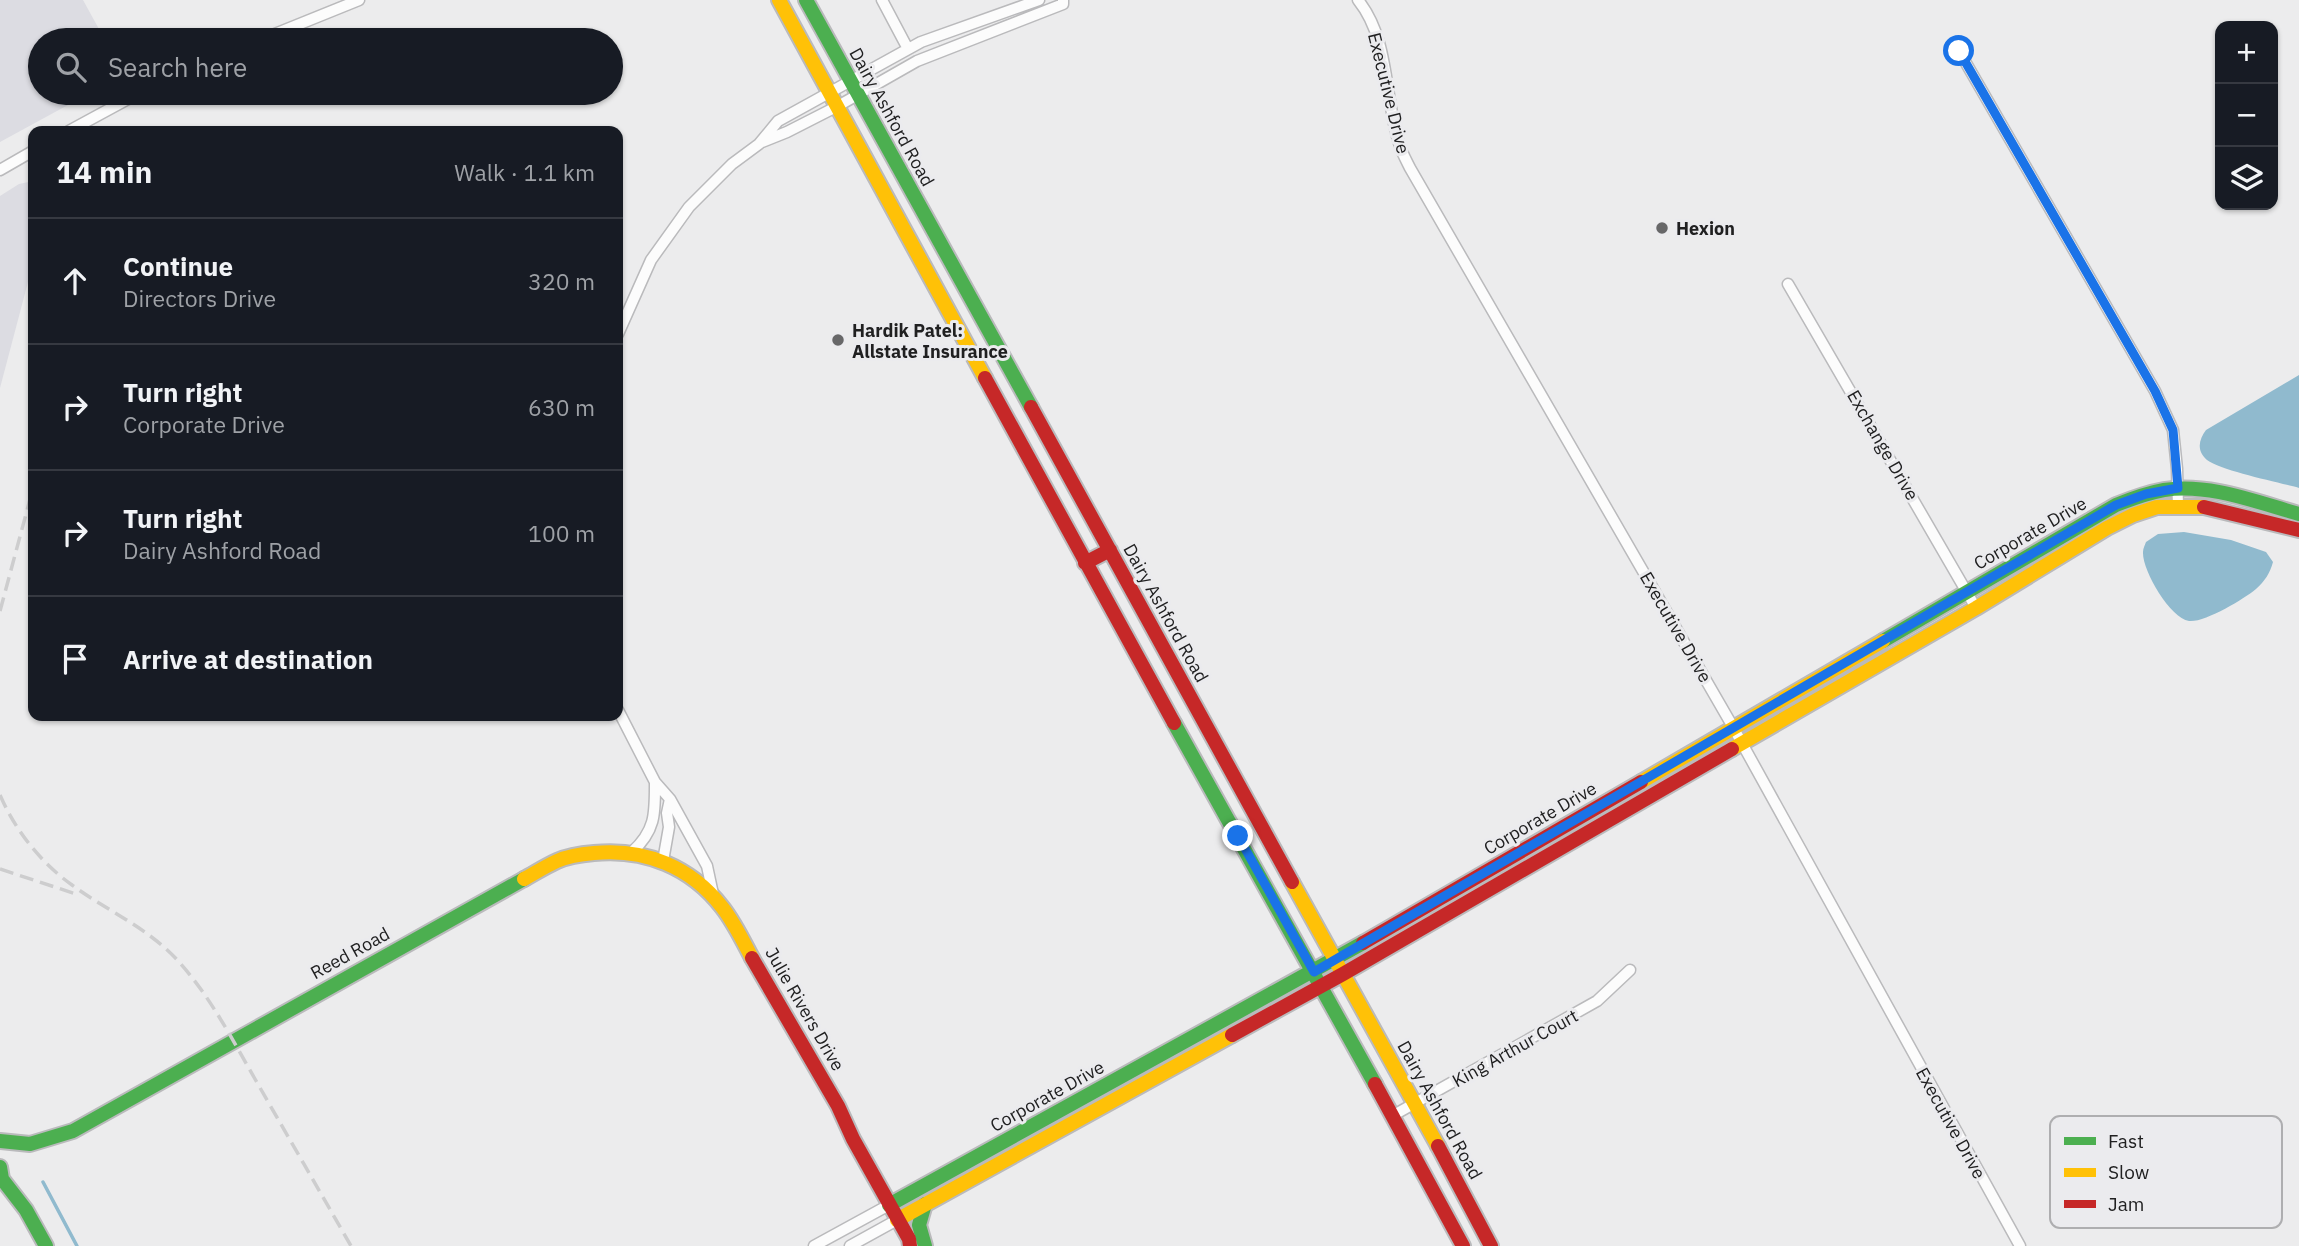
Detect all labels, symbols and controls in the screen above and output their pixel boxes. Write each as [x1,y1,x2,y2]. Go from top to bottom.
map controls [2215,21,2278,210]
button: + [2215,21,2278,84]
search box [28,28,623,105]
street label: Executive Drive [1363,30,1415,156]
route start [1943,35,1974,66]
street label: Dairy Ashford Road [844,44,940,190]
icon: search [52,48,90,86]
text: Search here [108,50,247,84]
button: − [2215,84,2278,147]
button: layers [2215,147,2278,210]
text: 14 min [56,152,152,191]
text: Walk · 1.1 km [454,157,595,187]
place label: Hexion [1676,217,1735,240]
marker: Hexion [1654,220,1670,236]
text: Continue [123,249,233,283]
icon: ahead [56,262,94,300]
text: 320 m [528,266,595,296]
text: Directors Drive [123,283,276,313]
place label: Hardik Patel: Allstate Insurance [852,319,1008,363]
marker: Hardik Patel: Allstate Insurance [830,332,846,348]
text: Turn right [123,375,242,409]
street label: Exchange Drive [1842,386,1924,504]
icon: right [56,388,94,426]
text: 630 m [528,392,595,422]
text: Corporate Drive [123,409,285,439]
street label: Corporate Drive [1969,491,2091,575]
text: Turn right [123,501,242,535]
icon: right [56,514,94,552]
text: 100 m [528,518,595,548]
text: Dairy Ashford Road [123,535,321,565]
street label: Dairy Ashford Road [1118,540,1214,686]
street label: Executive Drive [1635,568,1717,687]
icon: arrive [56,640,94,678]
text: Arrive at destination [123,642,373,676]
street label: Corporate Drive [1479,776,1601,860]
route end [1222,820,1253,851]
street label: Reed Road [306,922,394,984]
street label: Julie Rivers Drive [760,943,850,1075]
street label: King Arthur Court [1448,1004,1582,1092]
street label: Dairy Ashford Road [1392,1037,1488,1183]
street label: Corporate Drive [986,1055,1108,1137]
street label: Executive Drive [1911,1063,1991,1183]
legend [2050,1116,2282,1228]
text: Fast [2108,1129,2144,1153]
text: Slow [2108,1160,2149,1184]
text: Jam [2108,1192,2144,1216]

